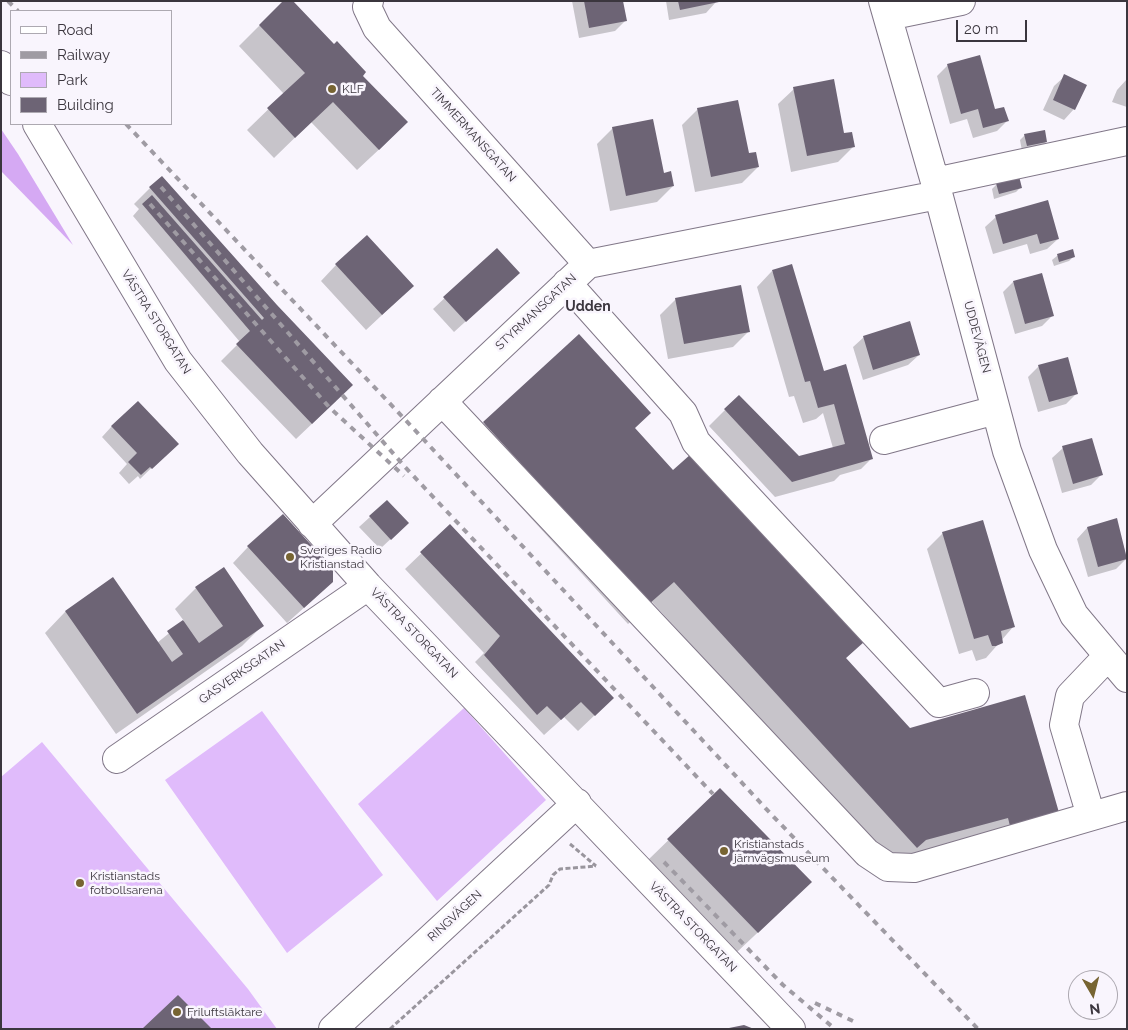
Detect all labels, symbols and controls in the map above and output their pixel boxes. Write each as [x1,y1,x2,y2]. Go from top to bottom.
legend [10,10,172,125]
scale bar [958,10,1029,42]
text: 20 m [964,20,999,38]
text: Road [57,21,93,39]
text: Railway [57,46,110,64]
text: Park [57,71,88,89]
place label: KLF [342,82,364,96]
marker: KLF [326,83,338,95]
street label: TIMMERMANSGATAN [427,85,519,185]
text: Building [57,96,114,114]
street label: VÄSTRA STORGATAN [118,267,194,377]
street label: STYRMANSGATAN [493,271,579,353]
district label: Udden [565,299,611,315]
street label: UDDEVÄGEN [960,299,994,375]
place label: Sveriges Radio Kristianstad [300,543,382,571]
marker: Sveriges Radio Kristianstad [284,551,296,563]
street label: VÄSTRA STORGATAN [367,585,461,681]
street label: GASVERKSGATAN [196,637,288,707]
place label: Kristianstads järnvägsmuseum [734,837,829,865]
marker: Kristianstads järnvägsmuseum [718,845,730,857]
place label: Kristianstads fotbollsarena [90,869,163,897]
marker: Kristianstads fotbollsarena [74,877,86,889]
street label: VÄSTRA STORGATAN [646,879,740,975]
street label: RINGVÄGEN [425,887,485,945]
north arrow [1068,970,1118,1020]
text: N [1089,1000,1101,1018]
place label: Friluftsläktare [187,1005,262,1019]
marker: Friluftsläktare [171,1006,183,1018]

